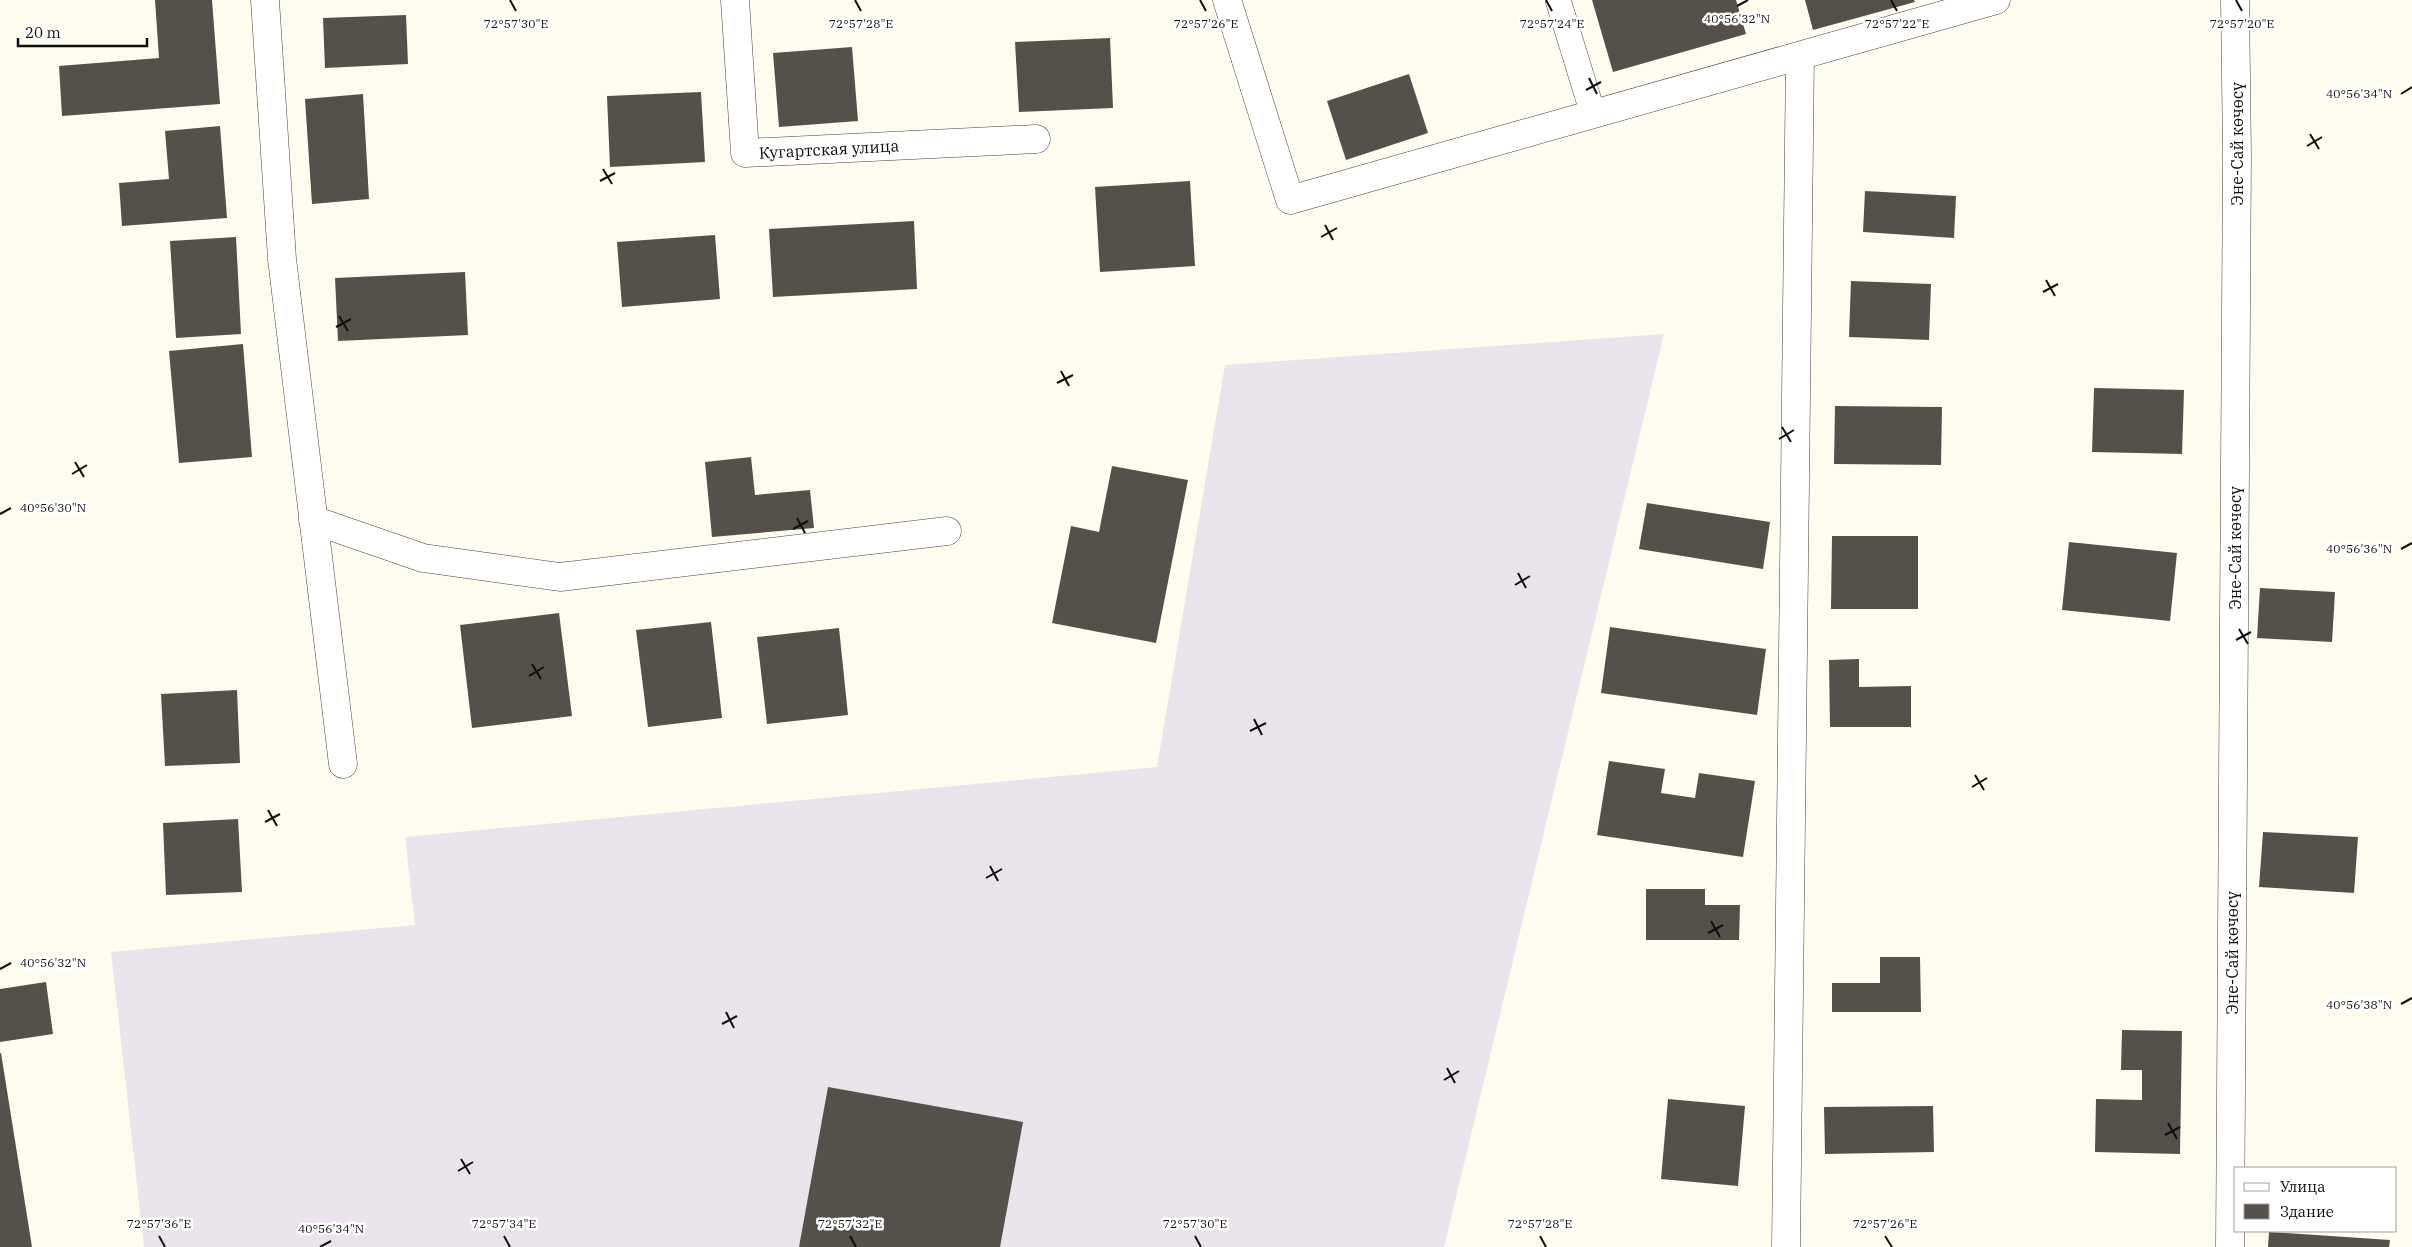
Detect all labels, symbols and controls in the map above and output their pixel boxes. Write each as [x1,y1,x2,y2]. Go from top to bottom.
text: 40°56'32"N [1704,11,1770,26]
scale bar [18,15,146,47]
text: 72°57'30"E [484,16,548,31]
text: 72°57'28"E [829,16,893,31]
text: 72°57'26"E [1174,16,1238,31]
text: 72°57'24"E [1520,16,1584,31]
text: 72°57'22"E [1865,16,1929,31]
text: 72°57'20"E [2210,16,2274,31]
text: 20 m [25,23,61,42]
street label: Эне-Сай көчөсү [2227,82,2247,206]
text: 40°56'34"N [2326,86,2392,101]
street label: Кугартская улица [758,135,900,163]
street label: Эне-Сай көчөсү [2225,486,2245,610]
text: 40°56'30"N [20,500,86,515]
text: 40°56'36"N [2326,541,2392,556]
street label: Эне-Сай көчөсү [2222,891,2242,1015]
text: 40°56'32"N [20,955,86,970]
text: 40°56'38"N [2326,997,2392,1012]
legend [2234,1167,2397,1232]
text: Улица [2280,1177,2325,1196]
text: Здание [2280,1202,2334,1221]
text: 72°57'36"E [127,1216,191,1231]
text: 72°57'34"E [472,1216,536,1231]
text: 72°57'32"E [818,1216,882,1231]
text: 72°57'30"E [1163,1216,1227,1231]
text: 72°57'28"E [1508,1216,1572,1231]
text: 72°57'26"E [1853,1216,1917,1231]
text: 40°56'34"N [298,1221,364,1236]

